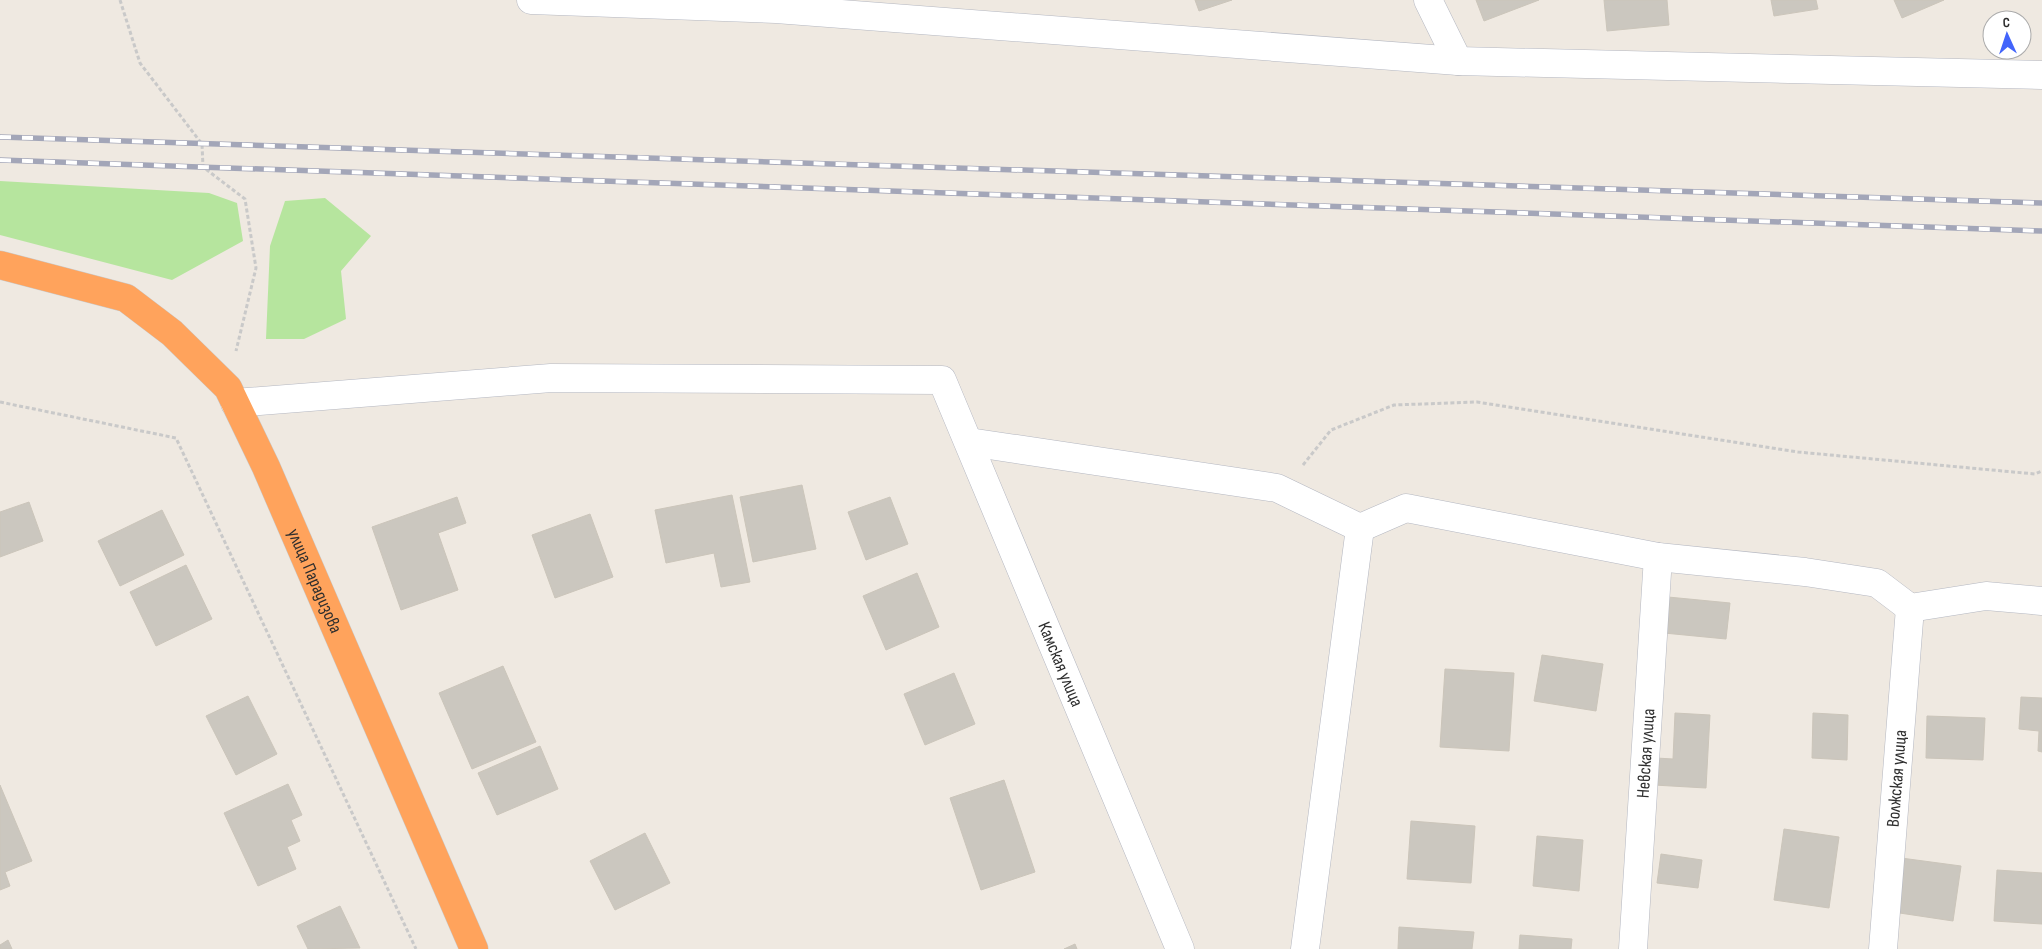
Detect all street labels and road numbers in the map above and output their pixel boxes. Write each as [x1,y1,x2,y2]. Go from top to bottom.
street label: улица Парадизова [283,525,346,636]
street label: Камская улица [1033,619,1087,710]
street label: Невская улица [1633,708,1659,799]
street label: Волжская улица [1883,729,1911,828]

